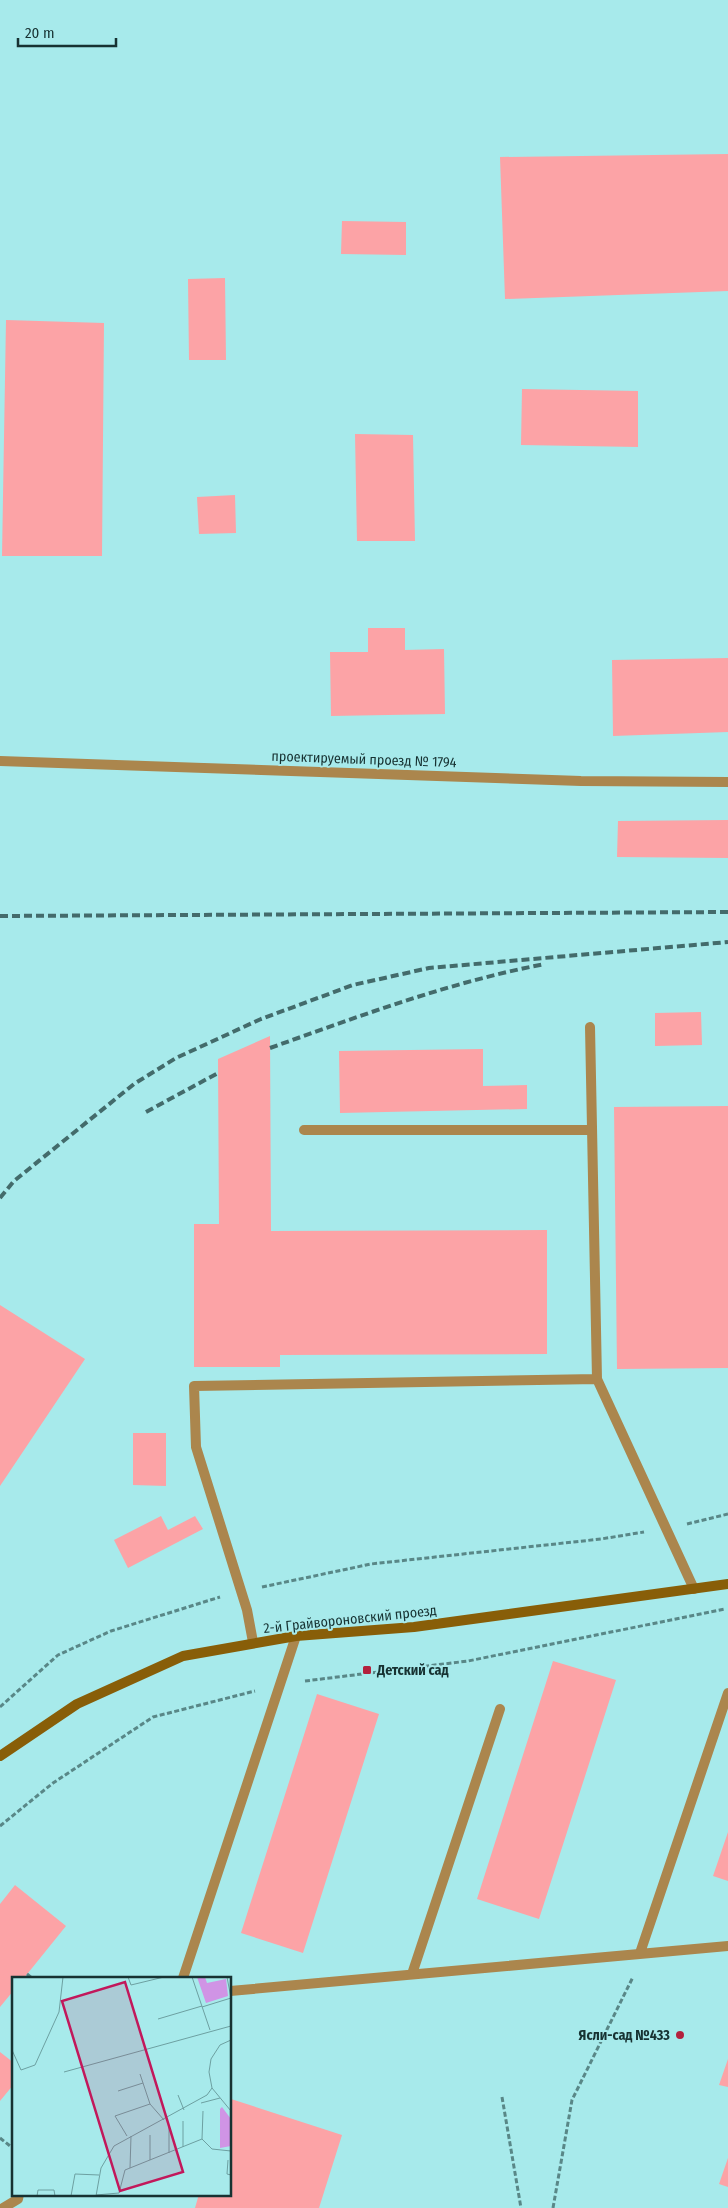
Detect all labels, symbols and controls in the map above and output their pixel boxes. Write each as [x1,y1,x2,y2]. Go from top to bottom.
scale bar [18,15,115,47]
text: 20 m [25,24,55,42]
street label: проектируемый проезд № 1794 [271,748,457,771]
street label: 2-й Грайвороновский проезд [263,1602,438,1637]
place label: Детский сад [376,1662,449,1679]
marker: Детский сад [361,1664,373,1676]
inset map [12,1977,231,2196]
place label: Ясли-сад №433 [579,2027,670,2044]
marker: Ясли-сад №433 [674,2029,686,2041]

